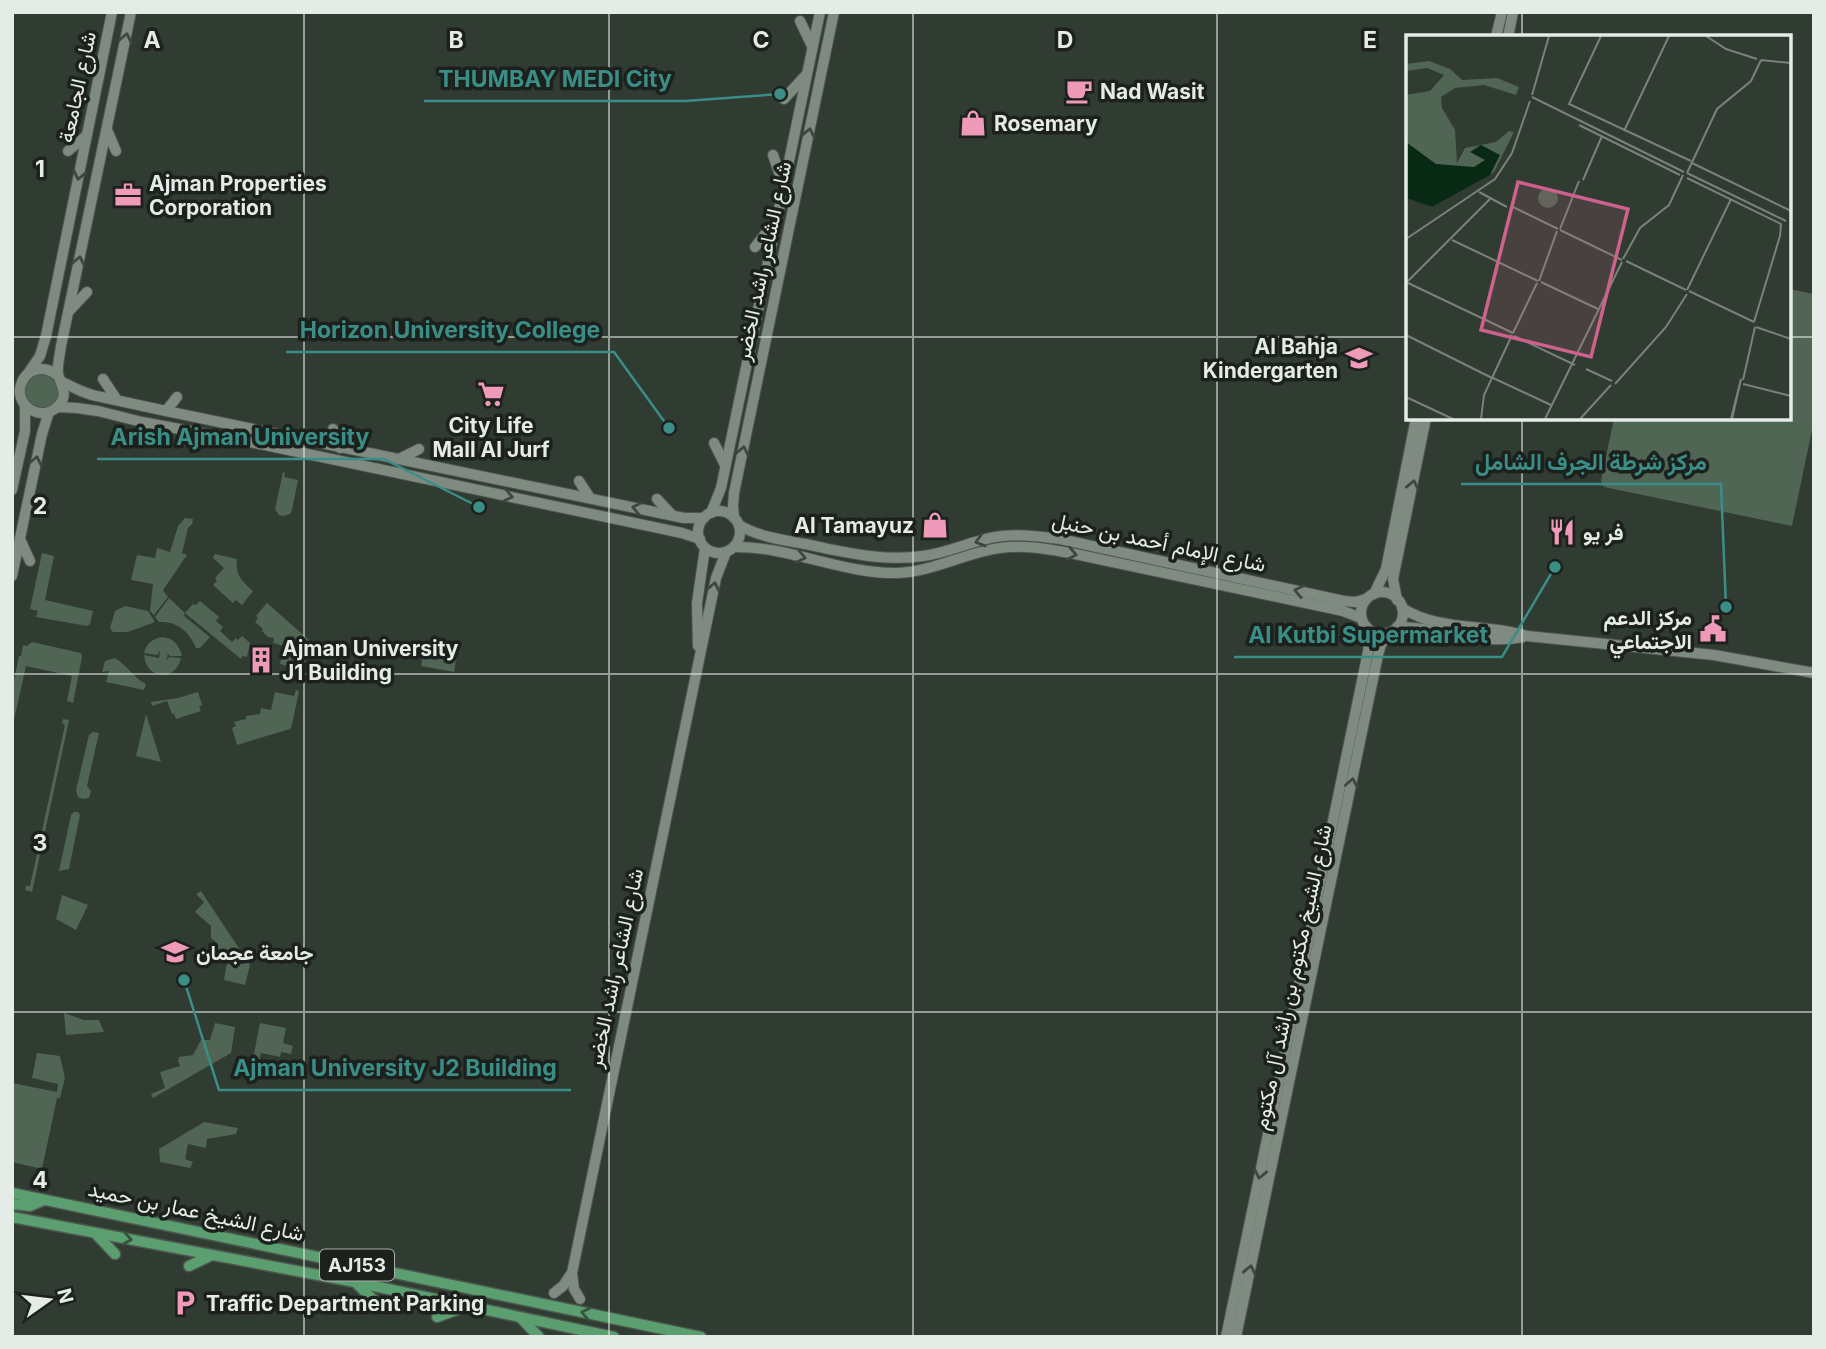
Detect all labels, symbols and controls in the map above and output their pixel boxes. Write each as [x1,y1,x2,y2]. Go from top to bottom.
text: A [143,26,161,54]
text: B [448,26,464,54]
text: C [752,26,770,54]
text: D [1057,26,1073,54]
text: E [1363,26,1377,54]
street label: شارع الجامعة [53,29,103,145]
one-way arrow [118,32,133,44]
inset map [1406,35,1791,420]
callout: THUMBAY MEDI City [424,57,685,101]
text: THUMBAY MEDI City [438,65,672,93]
cafe icon: Nad Wasit [1064,76,1094,106]
place label: Nad Wasit [1100,79,1205,104]
shop icon: Rosemary [958,108,988,138]
place label: Rosemary [994,111,1098,136]
one-way arrow [801,127,816,139]
text: 1 [35,155,45,183]
street label: شارع الشاعر راشد الخضر [729,159,798,364]
one-way arrow [72,169,87,181]
place label: Ajman Properties Corporation [149,171,327,220]
office icon: Ajman Properties Corporation [113,180,143,210]
one-way arrow [71,255,85,267]
callout: Horizon University College [286,308,614,352]
text: Horizon University College [300,316,600,344]
place label: Al Bahja Kindergarten [1203,334,1338,383]
school or university icon: Al Bahja Kindergarten [1344,343,1374,373]
supermarket icon: City Life Mall Al Jurf [476,379,506,409]
place label: City Life Mall Al Jurf [432,413,550,462]
callout: Arish Ajman University [97,415,384,459]
text: Arish Ajman University [111,423,370,451]
callout: مركز شرطة الجرف الشامل [1461,440,1721,484]
one-way arrow [734,445,749,457]
text: مركز شرطة الجرف الشامل [1475,448,1707,477]
one-way arrow [28,455,43,467]
one-way arrow [1404,479,1419,491]
one-way arrow [502,487,514,502]
text: 2 [33,492,47,520]
one-way arrow [631,502,643,517]
street label: شارع الإمام أحمد بن حنبل [1049,507,1268,579]
shop icon: Al Tamayuz [920,510,950,540]
place label: Al Tamayuz [794,513,914,538]
restaurant icon: فر يو [1547,517,1577,547]
place label: فر يو [1583,520,1623,546]
one-way arrow [974,533,986,548]
one-way arrow [1066,545,1078,560]
one-way arrow [795,549,807,564]
one-way arrow [706,581,721,593]
one-way arrow [1293,585,1305,600]
place label: مركز الدعم الاجتماعي [1604,605,1692,659]
callout: Al Kutbi Supermarket [1234,613,1502,657]
public building icon: مركز الدعم الاجتماعي [1698,614,1728,644]
text: Al Kutbi Supermarket [1248,621,1488,649]
place label: Ajman University J1 Building [282,636,459,685]
building icon: Ajman University J1 Building [246,645,276,675]
one-way arrow [1343,777,1358,789]
street label: شارع الشيخ مكتوم بن راشد آل مكتوم [1247,822,1339,1132]
text: 3 [33,829,47,857]
street label: شارع الشاعر راشد الخضر [581,866,650,1071]
school or university icon: جامعة عجمان [160,937,190,967]
place label: جامعة عجمان [196,940,314,965]
callout: Ajman University J2 Building [219,1046,571,1090]
text: Ajman University J2 Building [233,1054,557,1082]
text: 4 [32,1166,48,1194]
one-way arrow [1254,1168,1269,1180]
street label: شارع الشيخ عمار بن حميد [86,1176,306,1248]
one-way arrow [121,1231,133,1246]
road number: AJ153 [320,1250,394,1280]
one-way arrow [1242,1264,1257,1276]
north arrow [14,1265,84,1335]
text: N [52,1286,78,1306]
parking icon: Traffic Department Parking [170,1288,200,1318]
place label: Traffic Department Parking [206,1291,484,1316]
one-way arrow [580,1306,592,1321]

